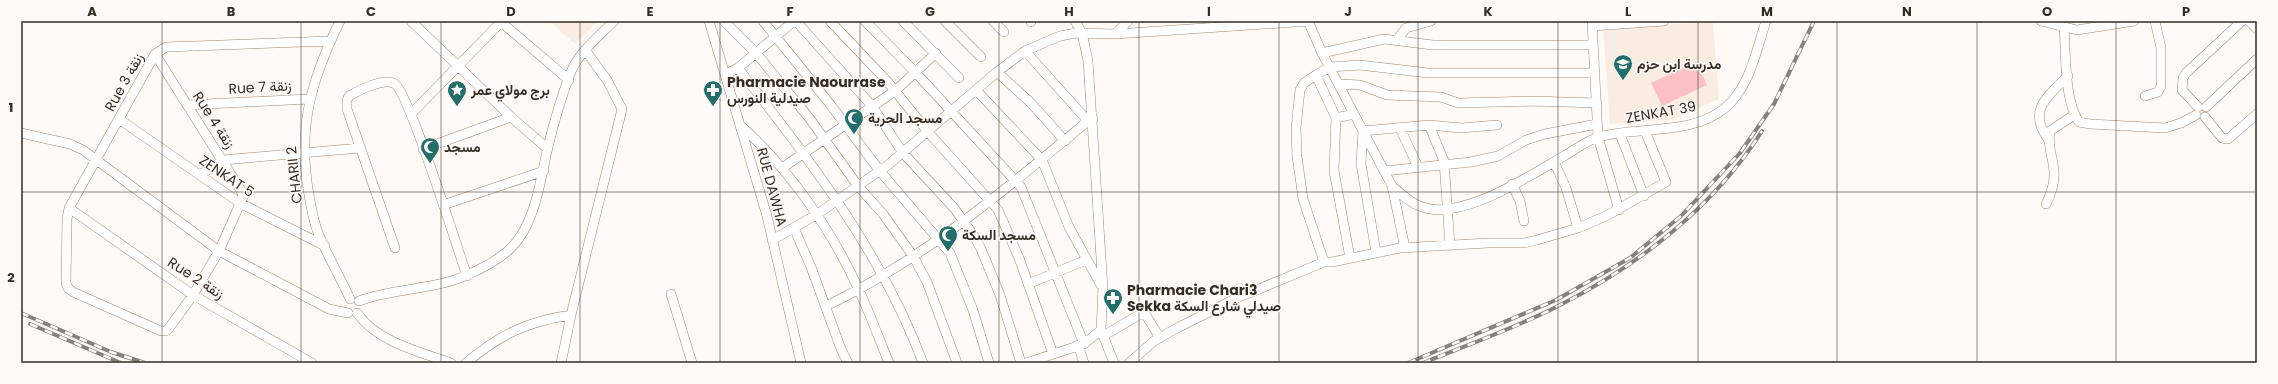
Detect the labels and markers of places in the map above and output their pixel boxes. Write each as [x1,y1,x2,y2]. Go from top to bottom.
school or university icon: مدرسة ابن حزم [1612,53,1634,81]
place label: مدرسة ابن حزم [1637,54,1722,74]
place label: Pharmacie Naourrase صيدلية النورس [727,72,886,108]
place icon: برج مولاي عمر [446,79,468,107]
pharmacy icon: Pharmacie Naourrase صيدلية النورس [702,79,724,107]
place label: برج مولاي عمر [470,80,550,102]
mosque icon: مسجد الحرية [843,107,865,135]
place label: مسجد الحرية [868,108,943,128]
mosque icon: مسجد [419,136,441,164]
place label: مسجد [444,137,481,157]
mosque icon: مسجد السكة [937,224,959,252]
place label: مسجد السكة [962,225,1036,245]
place label: Pharmacie Chari3 Sekka صيدلي شارع السكة [1127,280,1281,318]
pharmacy icon: Pharmacie Chari3 Sekka صيدلي شارع السكة [1102,287,1124,315]

